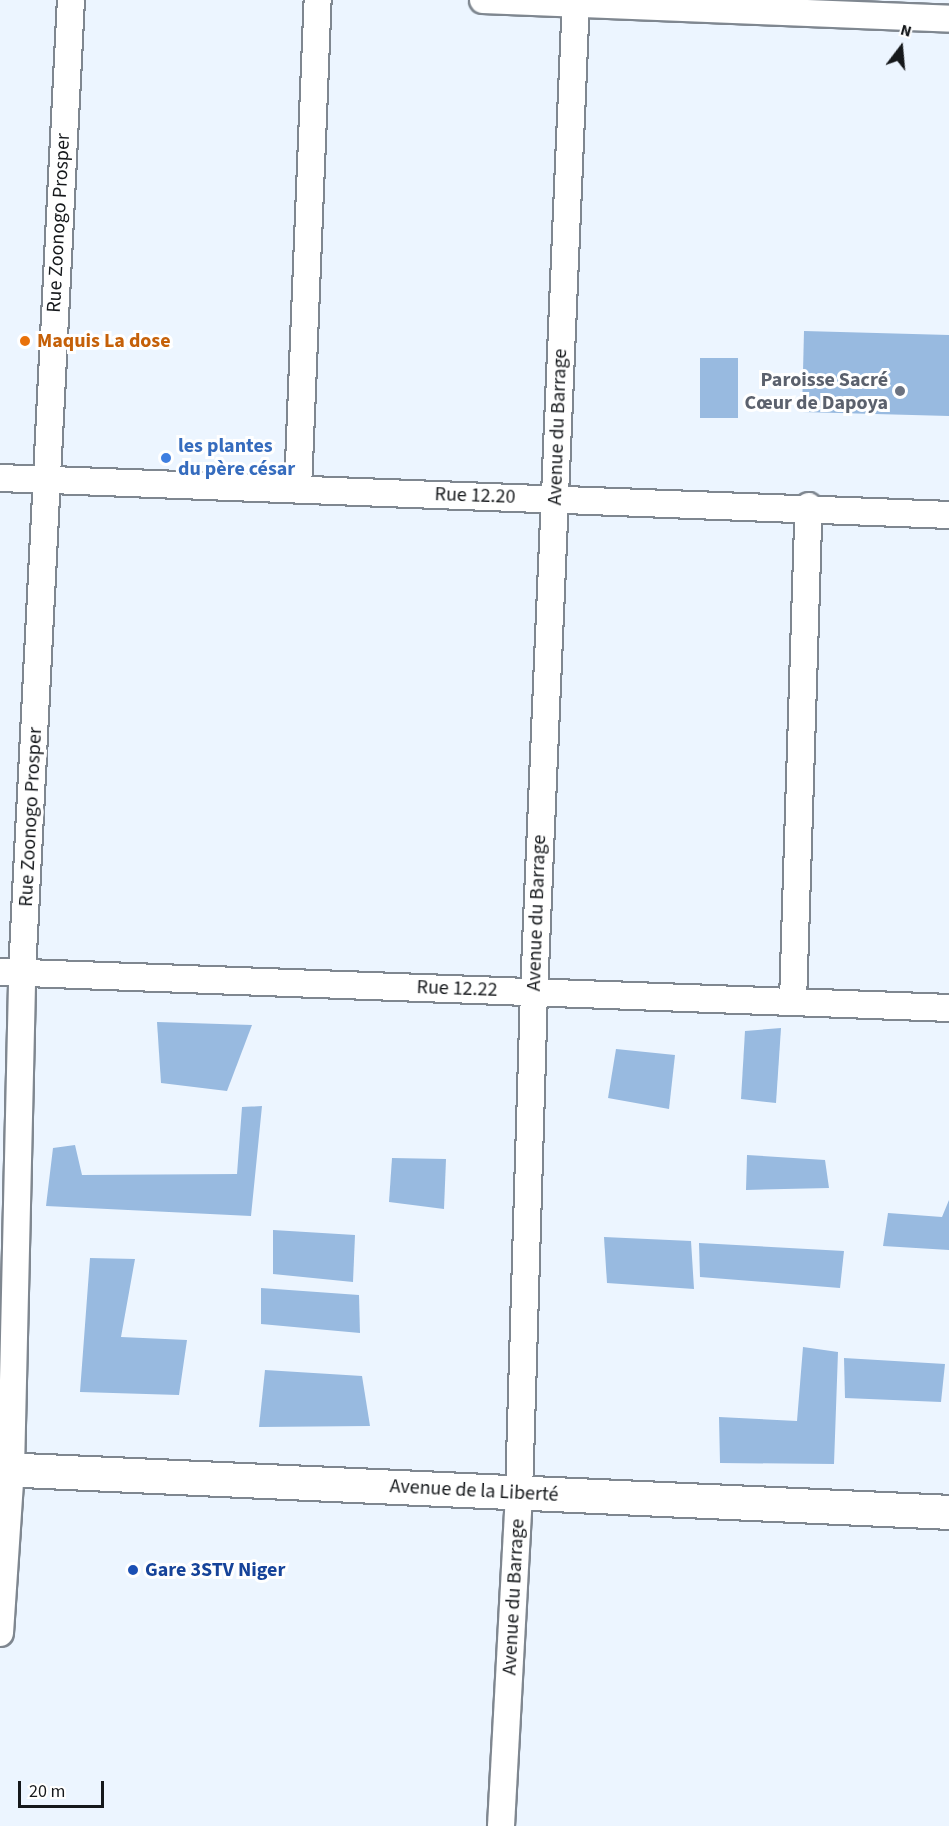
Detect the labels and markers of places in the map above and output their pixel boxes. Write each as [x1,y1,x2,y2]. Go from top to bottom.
place label: Maquis La dose [37,329,171,353]
marker: Maquis La dose [18,334,32,348]
place label: Paroisse Sacré Cœur de Dapoya [745,368,888,415]
marker: Paroisse Sacré Cœur de Dapoya [893,384,907,398]
place label: les plantes du père césar [178,434,295,481]
marker: les plantes du père césar [159,451,173,465]
place label: Gare 3STV Niger [145,1558,285,1582]
marker: Gare 3STV Niger [126,1563,140,1577]

